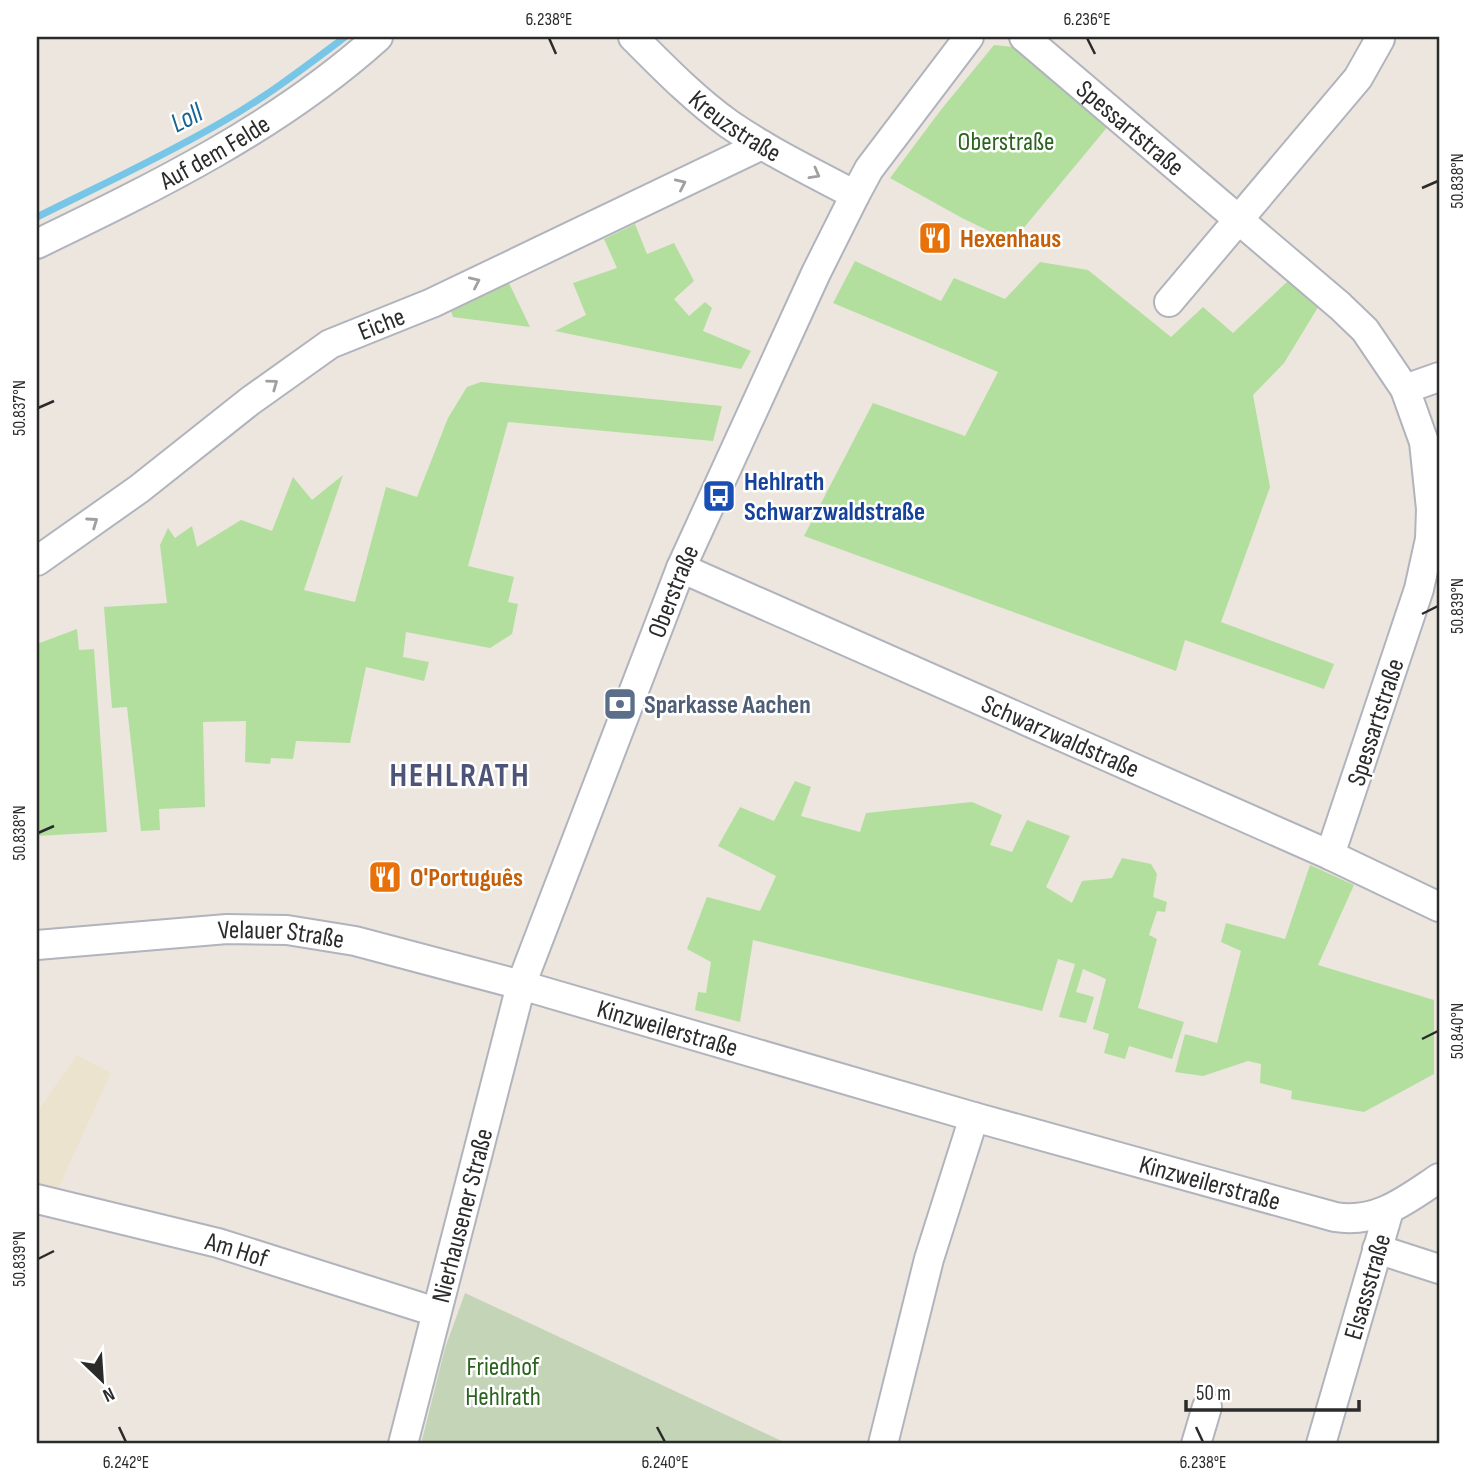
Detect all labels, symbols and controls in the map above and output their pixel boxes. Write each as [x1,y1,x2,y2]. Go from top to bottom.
text: 6.238°E [526,9,572,30]
text: 6.236°E [1063,9,1111,30]
street label: Spessartstraße [1069,74,1190,183]
street label: Kreuzstraße [682,84,786,170]
water label: Loll [165,96,209,140]
street label: Auf dem Felde [154,109,276,197]
park label: Oberstraße [958,127,1054,158]
text: 50.838°N [1447,153,1468,209]
one-way arrow [808,166,820,179]
one-way arrow [674,179,686,193]
restaurant icon: Hexenhaus [916,219,954,257]
place label: Hexenhaus [960,224,1061,255]
one-way arrow [468,276,480,290]
street label: Eiche [354,302,410,348]
text: 50.837°N [9,380,30,436]
one-way arrow [265,380,278,393]
place label: Hehlrath Schwarzwaldstraße [744,467,925,528]
bus stop icon: Hehlrath Schwarzwaldstraße [700,477,738,515]
one-way arrow [85,518,98,530]
street label: Oberstraße [642,540,706,642]
text: 50.839°N [1447,578,1468,634]
street label: Spessartstraße [1341,655,1412,790]
bank icon: Sparkasse Aachen [601,685,639,723]
street label: Schwarzwaldstraße [976,689,1144,786]
place label: Sparkasse Aachen [644,690,811,721]
district label: HEHLRATH [390,756,530,796]
text: 50.838°N [9,805,30,861]
restaurant icon: O'Português [366,858,404,896]
place label: O'Português [410,863,523,894]
street label: Velauer Straße [217,915,346,956]
street label: Kinzweilerstraße [593,994,741,1064]
text: 50.840°N [1447,1003,1468,1059]
street label: Nierhausener Straße [426,1125,500,1306]
street label: Kinzweilerstraße [1136,1150,1284,1218]
street label: Am Hof [201,1226,272,1275]
street label: Elsassstraße [1338,1230,1398,1343]
text: 50.839°N [9,1231,30,1287]
north arrow [66,1344,136,1414]
park label: Friedhof Hehlrath [465,1352,541,1413]
scale bar [1186,1369,1359,1413]
text: N [99,1381,118,1407]
text: 50 m [1196,1381,1231,1406]
text: 6.242°E [103,1452,149,1473]
text: 6.240°E [641,1452,689,1473]
text: 6.238°E [1180,1452,1226,1473]

